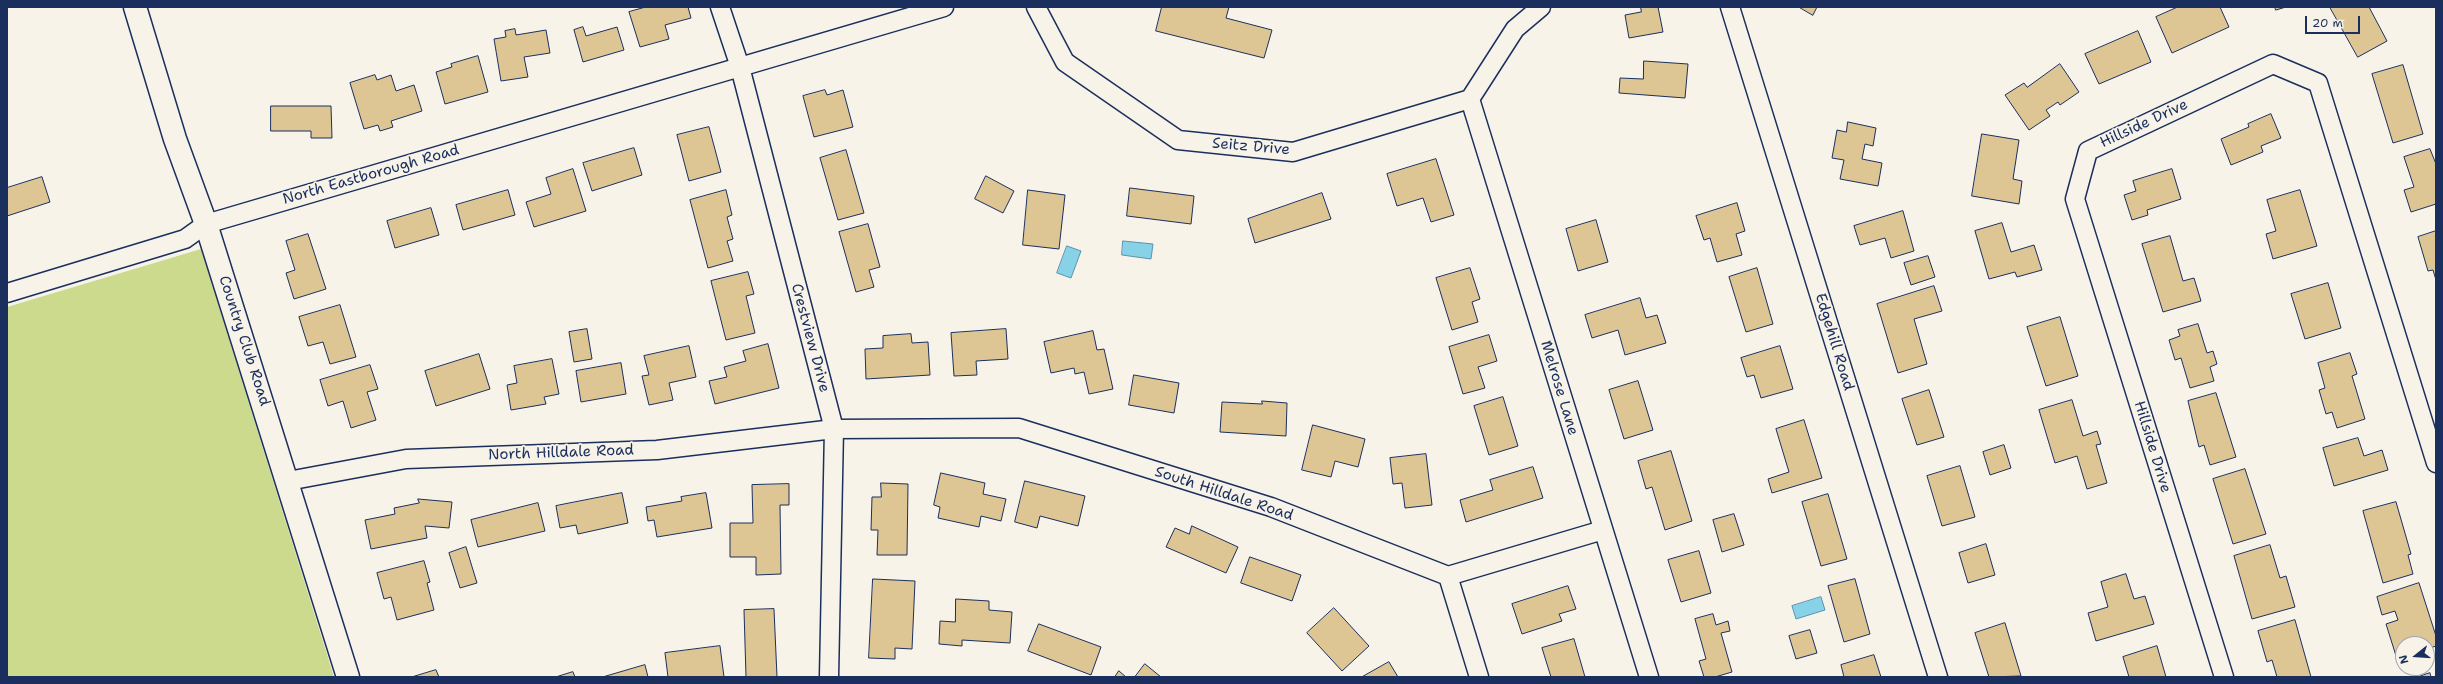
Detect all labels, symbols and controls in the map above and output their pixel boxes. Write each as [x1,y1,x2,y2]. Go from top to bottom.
scale bar [2307,8,2362,34]
text: 20 m [2312,15,2343,31]
street label: Hillside Drive [2097,96,2191,152]
street label: Seitz Drive [1211,135,1291,159]
street label: North Eastborough Road [281,141,461,209]
street label: Country Club Road [214,274,274,408]
street label: Crestview Drive [787,282,833,394]
street label: Edgehill Road [1811,291,1857,393]
street label: Melrose Lane [1536,339,1582,437]
street label: Hillside Drive [2130,399,2174,495]
street label: North Hilldale Road [488,441,634,465]
street label: South Hilldale Road [1152,463,1296,525]
north arrow [2395,636,2435,676]
text: N [2396,653,2412,666]

